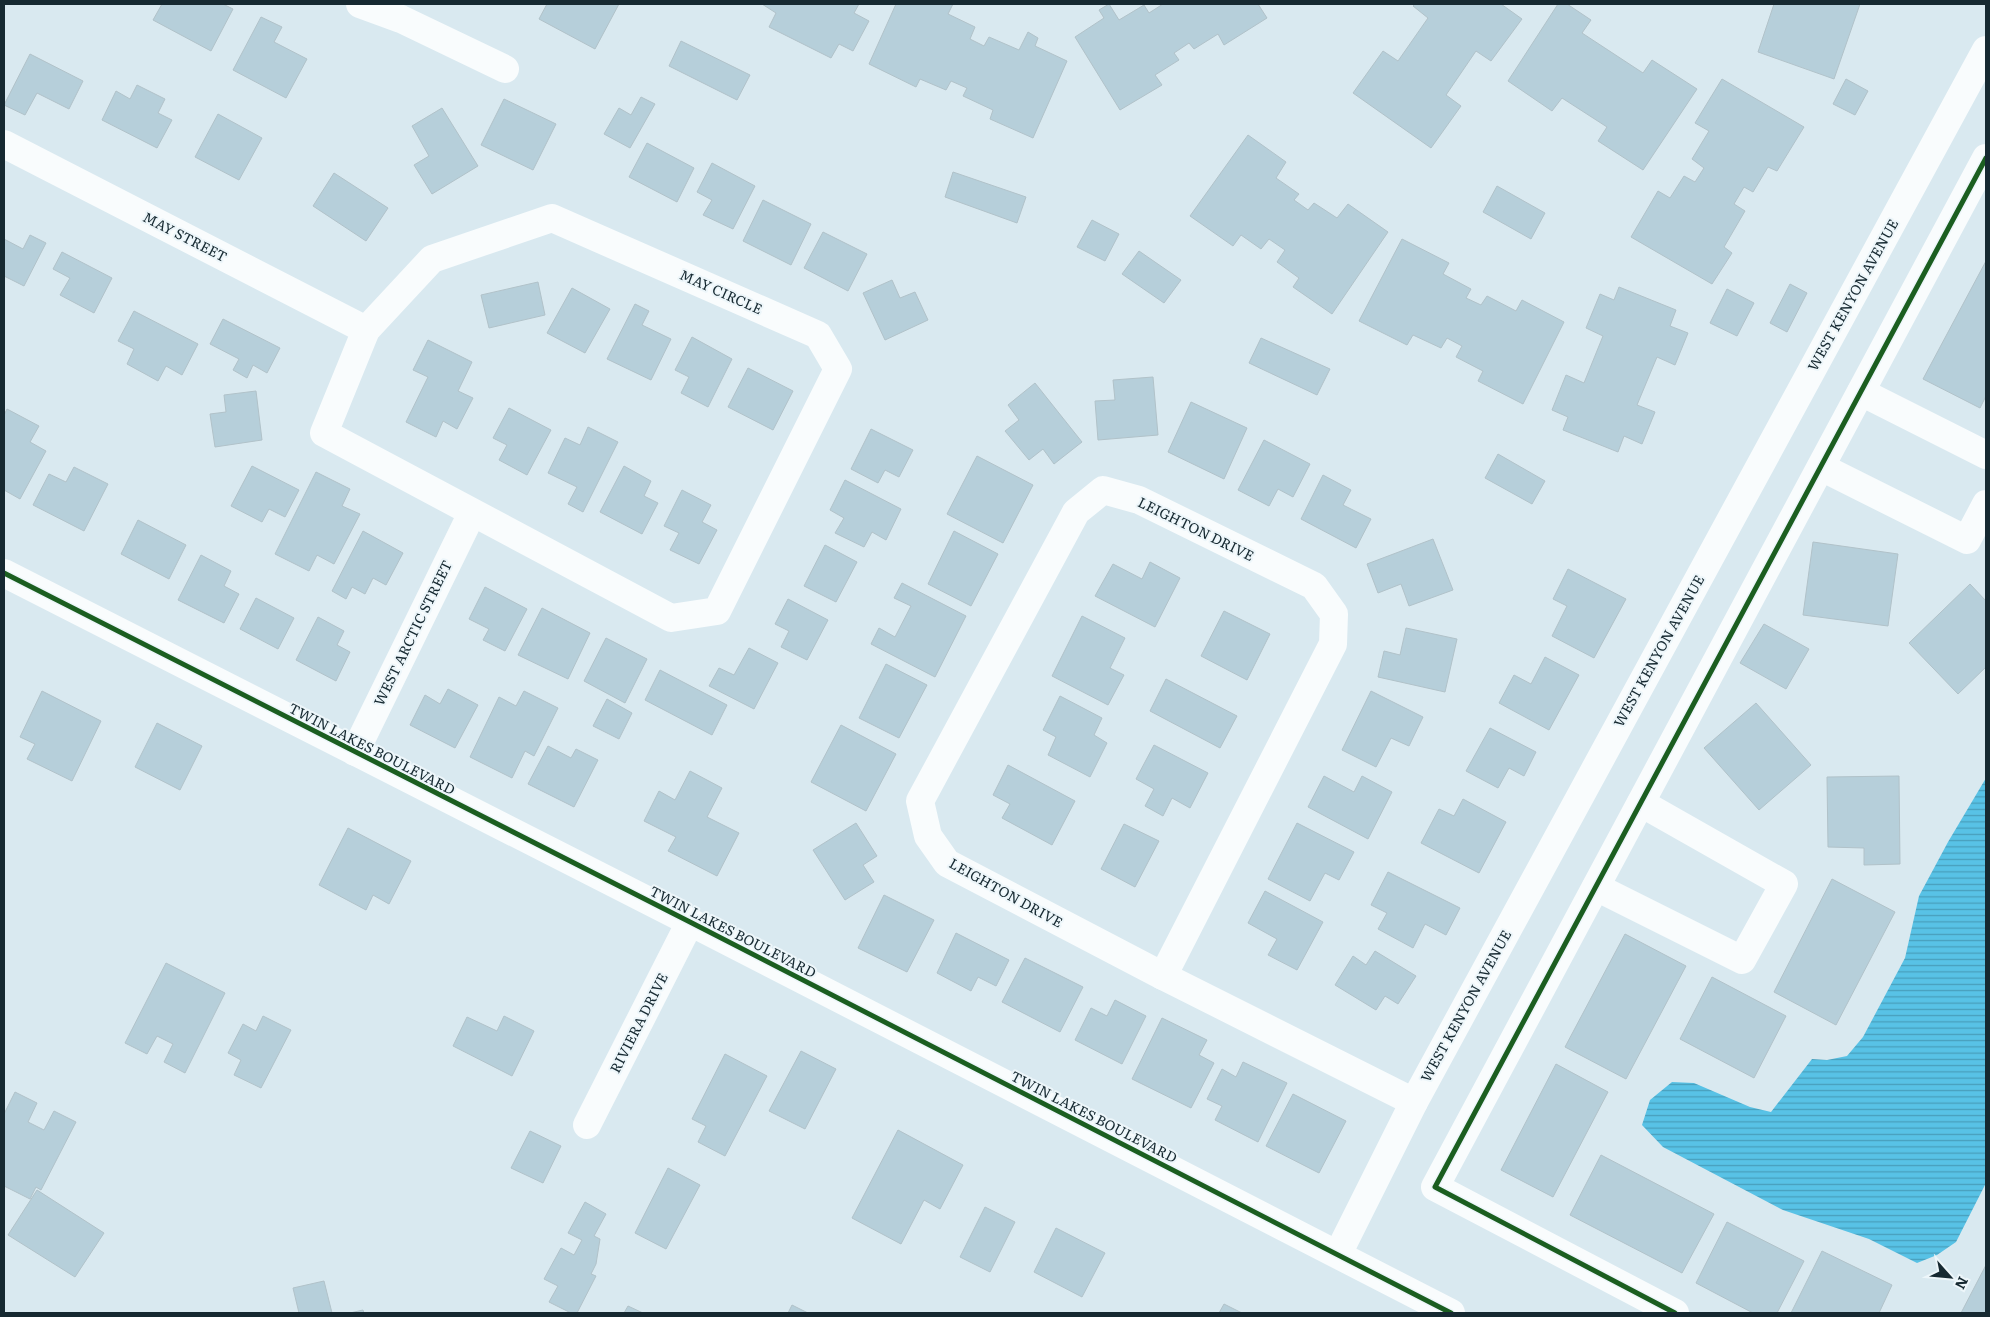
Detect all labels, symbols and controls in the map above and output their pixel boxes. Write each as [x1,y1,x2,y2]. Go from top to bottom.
street label: MAY STREET [140,206,231,266]
street label: WEST KENYON AVENUE [1802,215,1902,374]
street label: MAY CIRCLE [677,264,766,318]
street label: LEIGHTON DRIVE [1135,491,1258,565]
street label: WEST ARCTIC STREET [368,556,456,709]
street label: WEST KENYON AVENUE [1608,571,1708,730]
street label: TWIN LAKES BOULEVARD [286,697,459,799]
street label: LEIGHTON DRIVE [946,853,1067,932]
street label: TWIN LAKES BOULEVARD [647,880,820,982]
street label: WEST KENYON AVENUE [1415,926,1515,1085]
street label: RIVIERA DRIVE [604,969,672,1076]
street label: TWIN LAKES BOULEVARD [1008,1065,1181,1167]
north arrow [1925,1252,1975,1302]
text: N [1951,1274,1974,1293]

